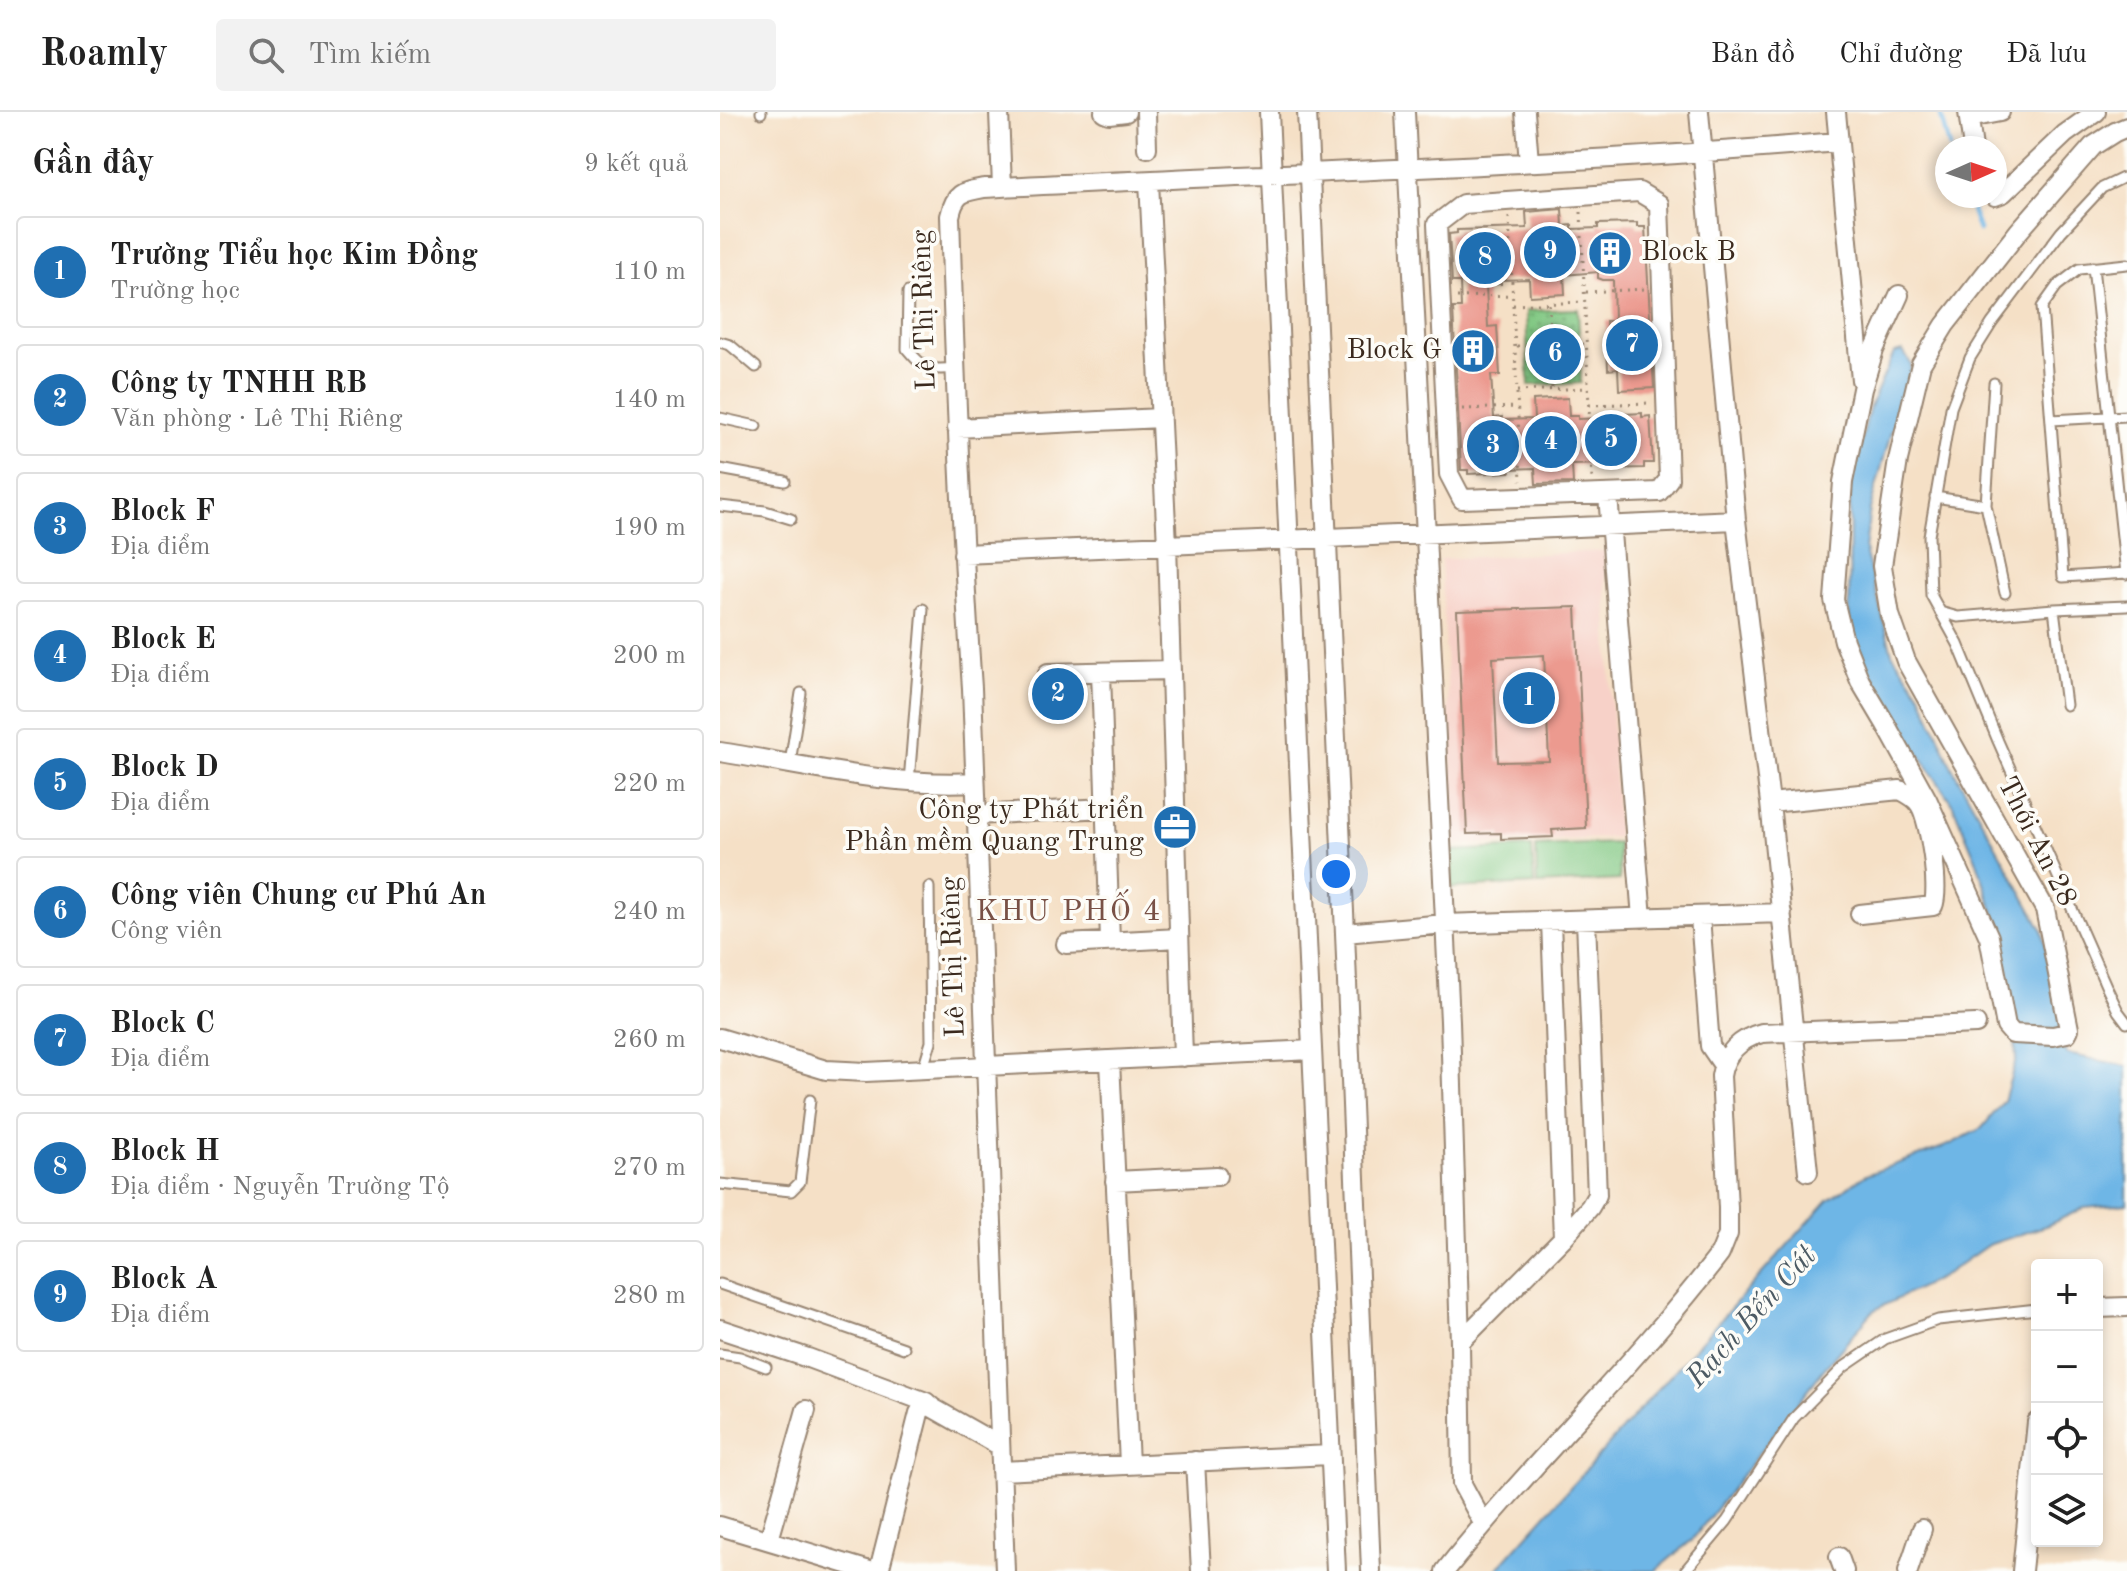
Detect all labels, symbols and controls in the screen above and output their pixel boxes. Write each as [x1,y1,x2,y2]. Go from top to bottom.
search box [216,19,776,91]
icon: search [244,33,288,77]
text: Roamly [40,36,168,74]
text: Tìm kiếm [308,40,431,70]
text: Bản đồ [1711,41,1795,69]
text: Chỉ đường [1839,41,1962,69]
text: Đã lưu [2006,41,2087,69]
north arrow [1935,136,2007,208]
text: Gần đây [32,147,155,181]
text: 9 kết quả [584,151,688,177]
pin: 9 [1524,222,1576,282]
pin: 8 [1459,228,1511,288]
street label: Lê Thị Riêng [908,229,942,391]
building icon: Block B [1586,229,1634,277]
place label: Block B [1641,239,1736,267]
text: Trường Tiểu học Kim Đồng [110,241,478,271]
text: 1 [52,259,68,285]
text: 110 m [613,259,686,285]
text: Trường học [110,278,240,304]
pin: 7 [1606,315,1658,375]
pin: 6 [1529,324,1581,384]
building icon: Block G [1449,327,1497,375]
place label: Block G [1346,337,1442,365]
text: Công ty TNHH RB [110,369,367,399]
text: 2 [52,387,68,413]
text: 140 m [613,387,686,413]
text: Văn phòng · Lê Thị Riêng [110,406,403,432]
pin: 5 [1585,410,1637,470]
pin: 4 [1525,412,1577,472]
pin: 3 [1467,416,1519,476]
text: Block F [110,497,215,527]
text: 3 [52,515,68,541]
text: 190 m [613,515,686,541]
text: Địa điểm [110,534,210,560]
text: Block E [110,625,216,655]
text: 4 [52,643,68,669]
text: 200 m [613,643,686,669]
text: Địa điểm [110,662,210,688]
pin: 2 [1032,664,1084,724]
pin: 1 [1503,668,1555,728]
text: Block D [110,753,218,783]
text: 5 [52,771,68,797]
text: 220 m [613,771,686,797]
street label: Thới An 28 [1991,773,2081,911]
text: Địa điểm [110,790,210,816]
place label: Công ty Phát triển Phần mềm Quang Trung [845,795,1144,857]
office icon: Công ty Phát triển Phần mềm Quang Trung [1151,803,1199,851]
your location [1316,854,1356,894]
street label: Lê Thị Riêng [937,876,971,1038]
text: Công viên Chung cư Phú An [110,881,486,911]
district label: KHU PHỐ 4 [976,889,1162,927]
text: 6 [52,899,68,925]
text: 240 m [613,899,686,925]
text: Công viên [110,918,222,944]
text: Block C [110,1009,215,1039]
text: 7 [52,1027,68,1053]
text: 260 m [613,1027,686,1053]
text: Địa điểm [110,1046,210,1072]
text: Block H [110,1137,220,1167]
text: 8 [52,1155,68,1181]
text: 270 m [613,1155,686,1181]
text: Địa điểm · Nguyễn Trường Tộ [110,1174,450,1200]
water label: Rạch Bến Cát [1680,1240,1823,1394]
map controls [2031,1259,2103,1547]
button: + [2031,1259,2103,1331]
text: Block A [110,1265,218,1295]
text: 9 [52,1283,68,1309]
text: 280 m [613,1283,686,1309]
text: Địa điểm [110,1302,210,1328]
button: − [2031,1331,2103,1403]
button: locate [2031,1403,2103,1475]
button: layers [2031,1475,2103,1547]

